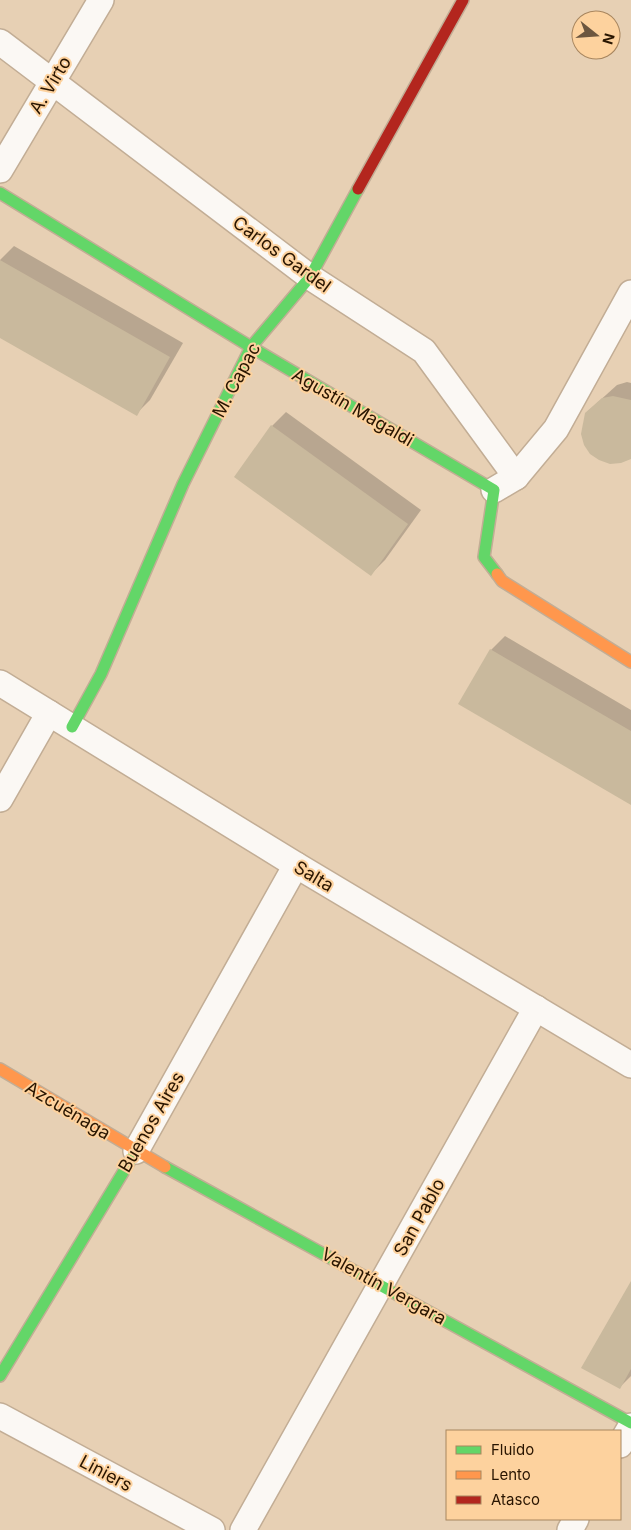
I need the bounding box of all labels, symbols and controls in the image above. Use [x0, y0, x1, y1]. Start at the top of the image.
north arrow [571, 10, 621, 60]
text: N [599, 31, 619, 47]
street label: A. Virto [25, 53, 75, 117]
street label: Carlos Gardel [229, 211, 335, 297]
street label: M. Capac [208, 339, 264, 421]
street label: Agustín Magaldi [289, 364, 417, 450]
street label: Salta [290, 856, 338, 896]
street label: Buenos Aires [114, 1068, 188, 1176]
street label: Azcuénaga [22, 1076, 114, 1144]
street label: San Pablo [389, 1175, 449, 1259]
street label: Valentín Vergara [318, 1243, 450, 1329]
legend [446, 1430, 621, 1520]
text: Fluido [491, 1440, 534, 1459]
street label: Liniers [76, 1451, 136, 1495]
text: Lento [491, 1465, 531, 1484]
text: Atasco [491, 1490, 540, 1509]

